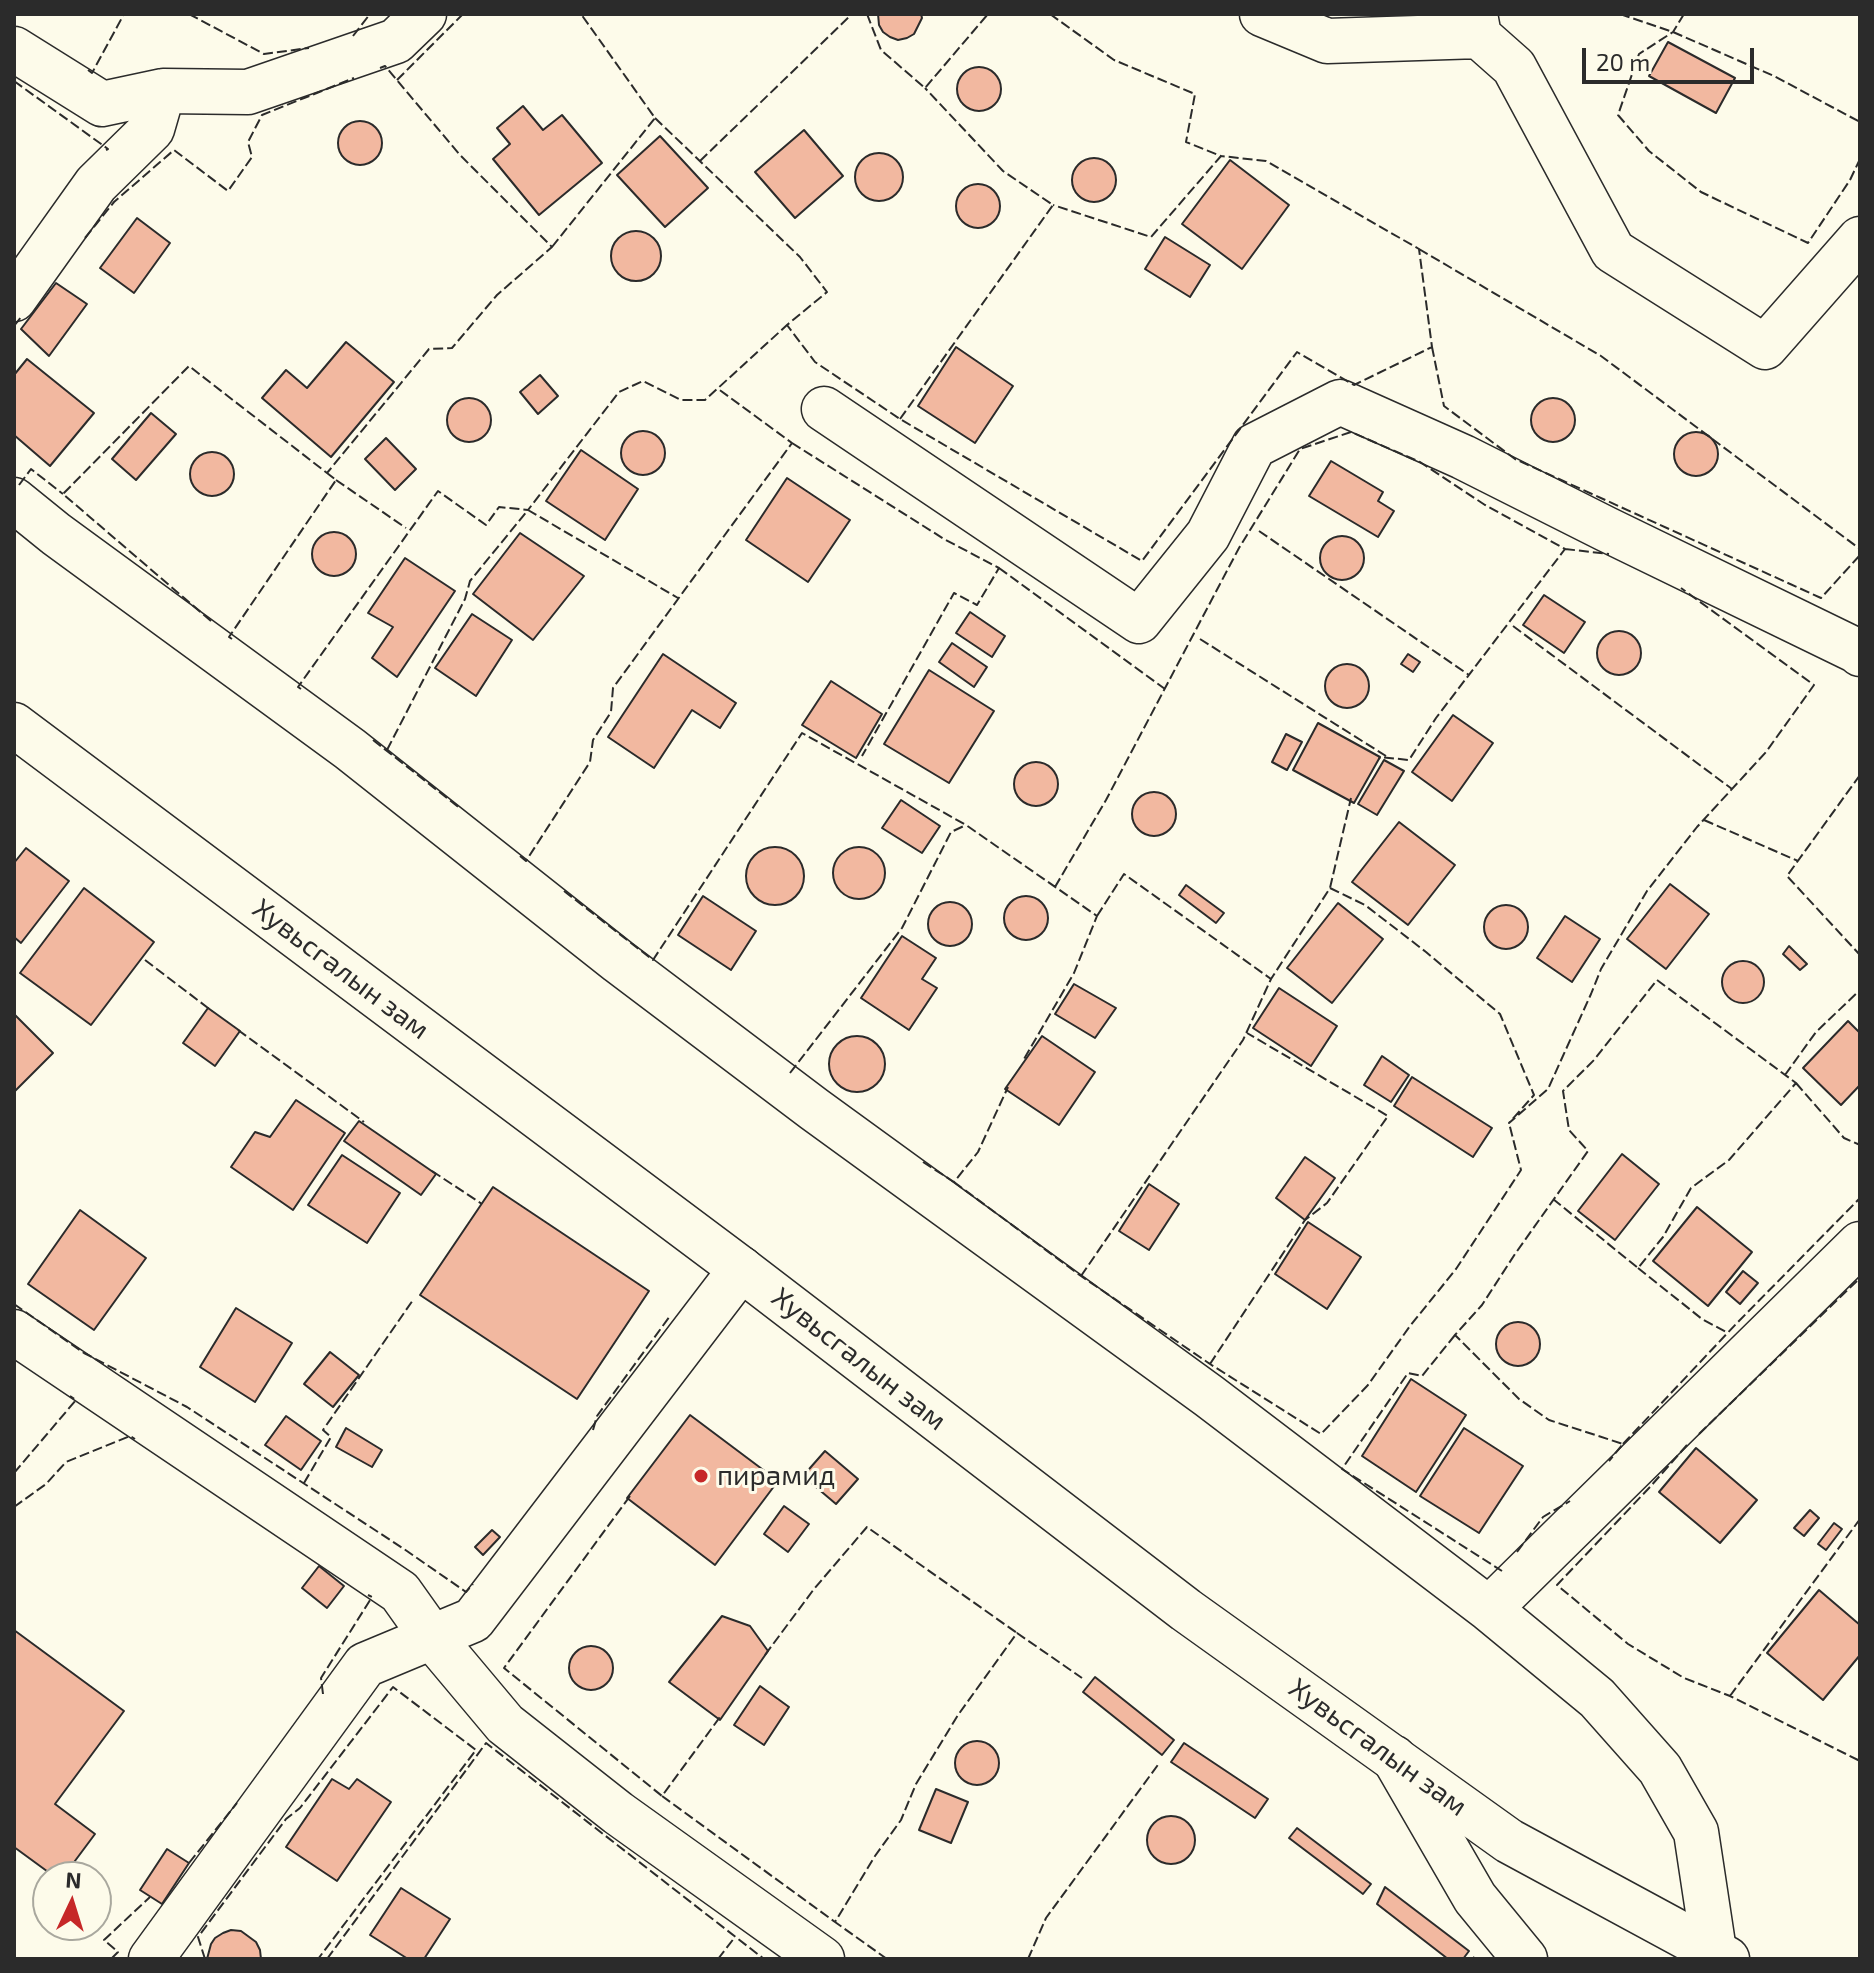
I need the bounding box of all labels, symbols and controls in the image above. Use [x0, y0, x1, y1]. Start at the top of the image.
scale bar [1586, 32, 1758, 82]
text: 20 m [1596, 47, 1650, 76]
street label: Хувьсгалын зам [246, 892, 436, 1046]
street label: Хувьсгалын зам [765, 1280, 953, 1438]
place label: пирамид [717, 1459, 835, 1493]
marker: пирамид [692, 1467, 710, 1485]
street label: Хувьсгалын зам [1282, 1671, 1474, 1823]
north arrow [32, 1861, 112, 1941]
text: N [65, 1866, 82, 1893]

